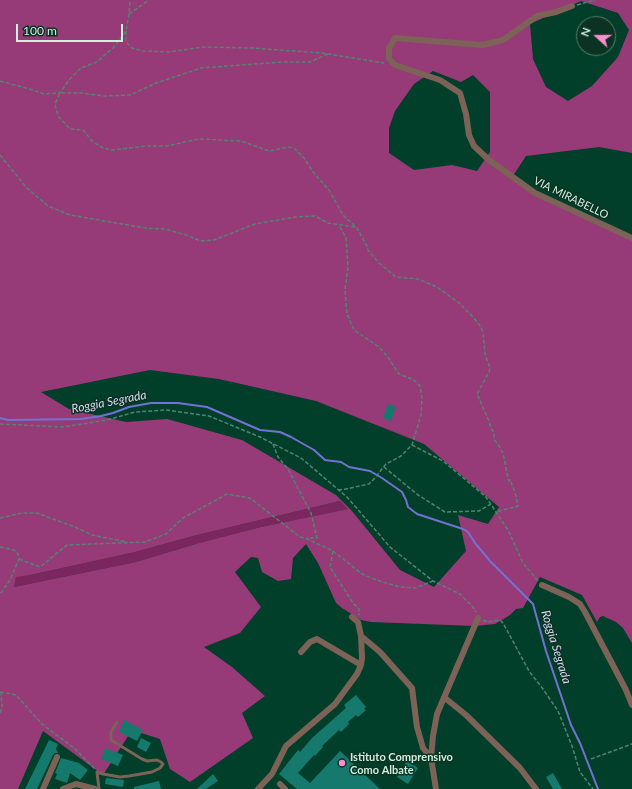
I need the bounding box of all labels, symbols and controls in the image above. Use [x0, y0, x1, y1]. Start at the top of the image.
scale bar [18, 16, 125, 42]
north arrow [576, 16, 616, 56]
text: 100 m [23, 23, 57, 38]
text: N [578, 26, 593, 38]
street label: VIA MIRABELLO [531, 174, 611, 222]
water label: Roggia Segrada [70, 388, 148, 416]
water label: Roggia Segrada [538, 608, 574, 686]
place label: Istituto Comprensivo Como Albate [350, 750, 453, 776]
marker: Istituto Comprensivo Como Albate [337, 758, 347, 768]

